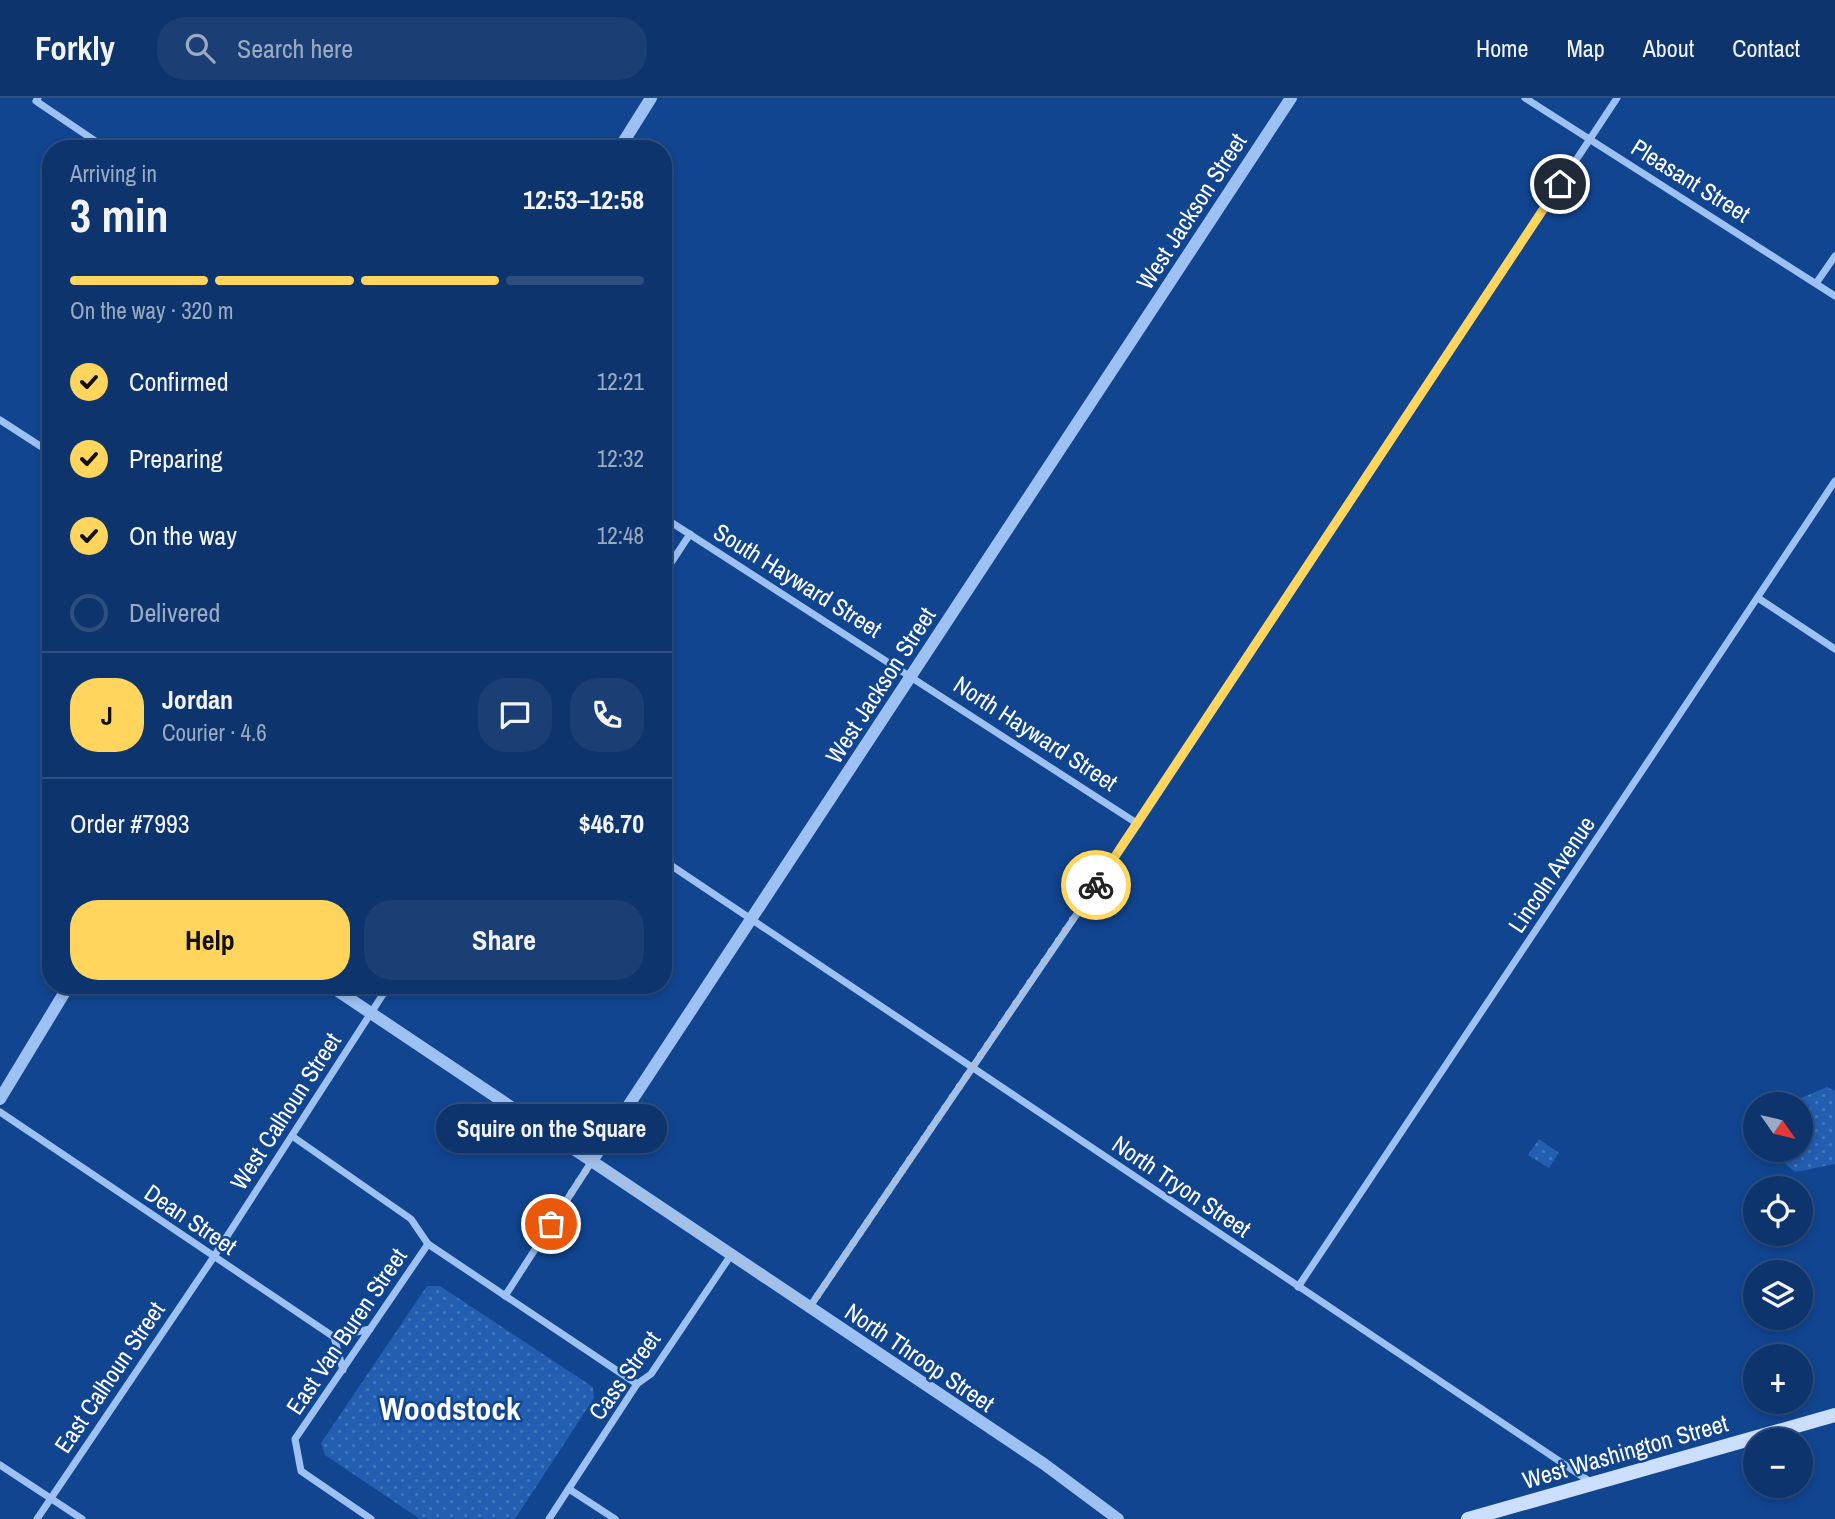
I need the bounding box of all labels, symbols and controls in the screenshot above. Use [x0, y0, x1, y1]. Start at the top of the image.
search box [157, 17, 647, 80]
text: Forkly [35, 26, 115, 70]
icon: search [181, 29, 219, 67]
text: Search here [237, 31, 353, 66]
text: Home [1476, 32, 1528, 64]
text: Map [1566, 32, 1605, 64]
text: About [1643, 32, 1694, 64]
text: Contact [1732, 32, 1800, 64]
street label: West Jackson Street [1129, 126, 1254, 295]
street label: Pleasant Street [1625, 131, 1757, 230]
pin [1530, 154, 1590, 214]
text: Arriving in [70, 158, 157, 189]
icon: home [1541, 165, 1579, 203]
text: 12:53–12:58 [523, 182, 644, 217]
text: 3 min [70, 184, 169, 246]
text: On the way · 320 m [70, 295, 234, 326]
icon: check [70, 363, 108, 401]
text: Confirmed [129, 364, 229, 399]
text: 12:21 [597, 366, 644, 397]
icon: check [70, 440, 108, 478]
text: Preparing [129, 441, 223, 476]
text: 12:32 [597, 443, 644, 474]
street label: South Hayward Street [708, 515, 889, 645]
icon: check [70, 517, 108, 555]
text: On the way [129, 518, 237, 553]
text: 12:48 [597, 520, 644, 551]
text: Delivered [129, 595, 220, 630]
street label: West Jackson Street [818, 600, 943, 769]
street label: North Hayward Street [948, 668, 1125, 798]
button: chat [478, 678, 552, 752]
button: phone [570, 678, 644, 752]
text: Jordan [162, 682, 233, 717]
text: J [101, 698, 113, 733]
text: Courier · 4.6 [162, 717, 267, 748]
text: Order #7993 [70, 806, 190, 841]
text: $46.70 [579, 806, 644, 841]
street label: Lincoln Avenue [1500, 809, 1602, 939]
courier [1061, 850, 1131, 920]
icon: bike [1077, 866, 1115, 904]
button: Help [70, 900, 350, 980]
button: Share [364, 900, 644, 980]
street label: West Calhoun Street [222, 1026, 348, 1196]
north arrow [1743, 1092, 1813, 1162]
map controls [1743, 1092, 1813, 1498]
callout: Squire on the Square [435, 1105, 666, 1154]
text: Squire on the Square [457, 1113, 646, 1144]
street label: North Tryon Street [1106, 1128, 1258, 1245]
street label: Dean Street [139, 1176, 244, 1262]
button: locate [1743, 1176, 1813, 1246]
pin [521, 1194, 581, 1254]
icon: bag [532, 1205, 570, 1243]
street label: East Van Buren Street [278, 1241, 414, 1421]
button: layers [1743, 1260, 1813, 1330]
street label: East Calhoun Street [46, 1295, 172, 1459]
street label: North Throop Street [839, 1295, 1001, 1419]
street label: Cass Street [581, 1324, 667, 1426]
button: + [1743, 1344, 1813, 1414]
district label: Woodstock [380, 1387, 521, 1430]
street label: West Washington Street [1519, 1406, 1732, 1496]
button: − [1743, 1428, 1813, 1498]

